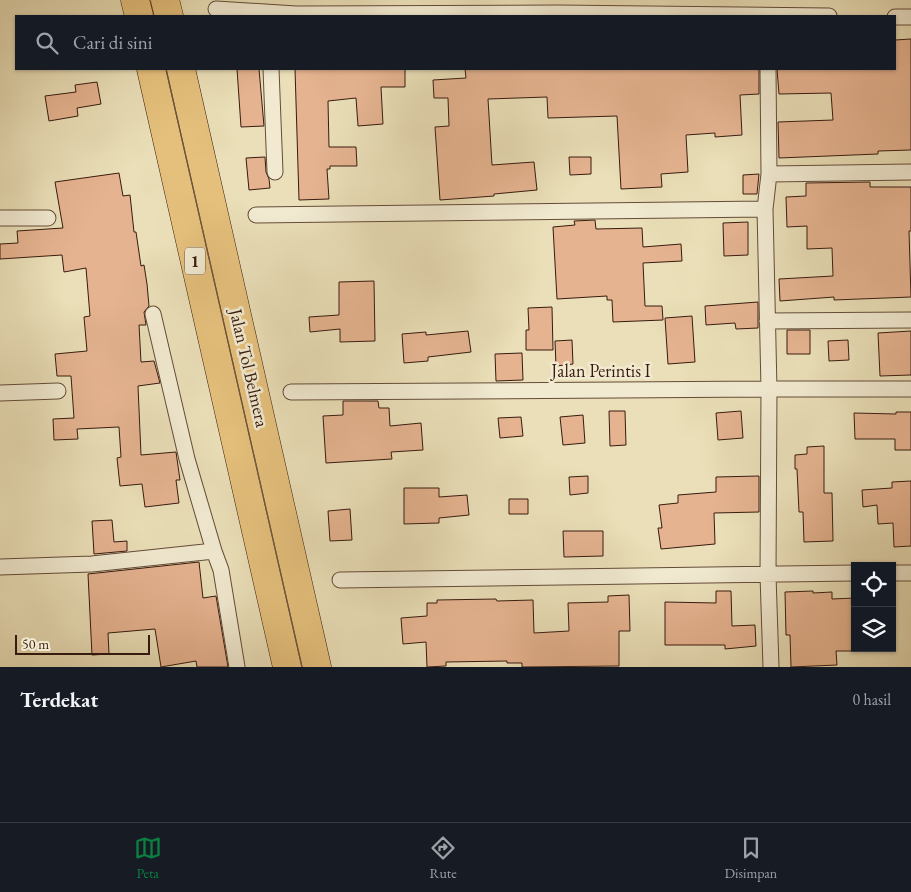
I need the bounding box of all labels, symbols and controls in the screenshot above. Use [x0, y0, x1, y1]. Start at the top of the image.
search box [15, 15, 896, 70]
icon: search [33, 29, 61, 57]
text: Cari di sini [73, 30, 152, 55]
road number: 1 [185, 248, 205, 274]
street label: Jalan Tol Belmera [224, 305, 274, 430]
street label: Jalan Perintis I [549, 359, 651, 382]
map controls [851, 562, 896, 652]
button: locate [851, 562, 896, 607]
button: layers [851, 607, 896, 652]
scale bar [15, 632, 150, 655]
text: 50 m [22, 635, 49, 653]
text: Terdekat [20, 686, 98, 713]
text: 0 hasil [853, 689, 891, 710]
tab: Peta [134, 834, 162, 882]
tab: Rute [429, 834, 457, 882]
tab: Disimpan [724, 834, 777, 882]

